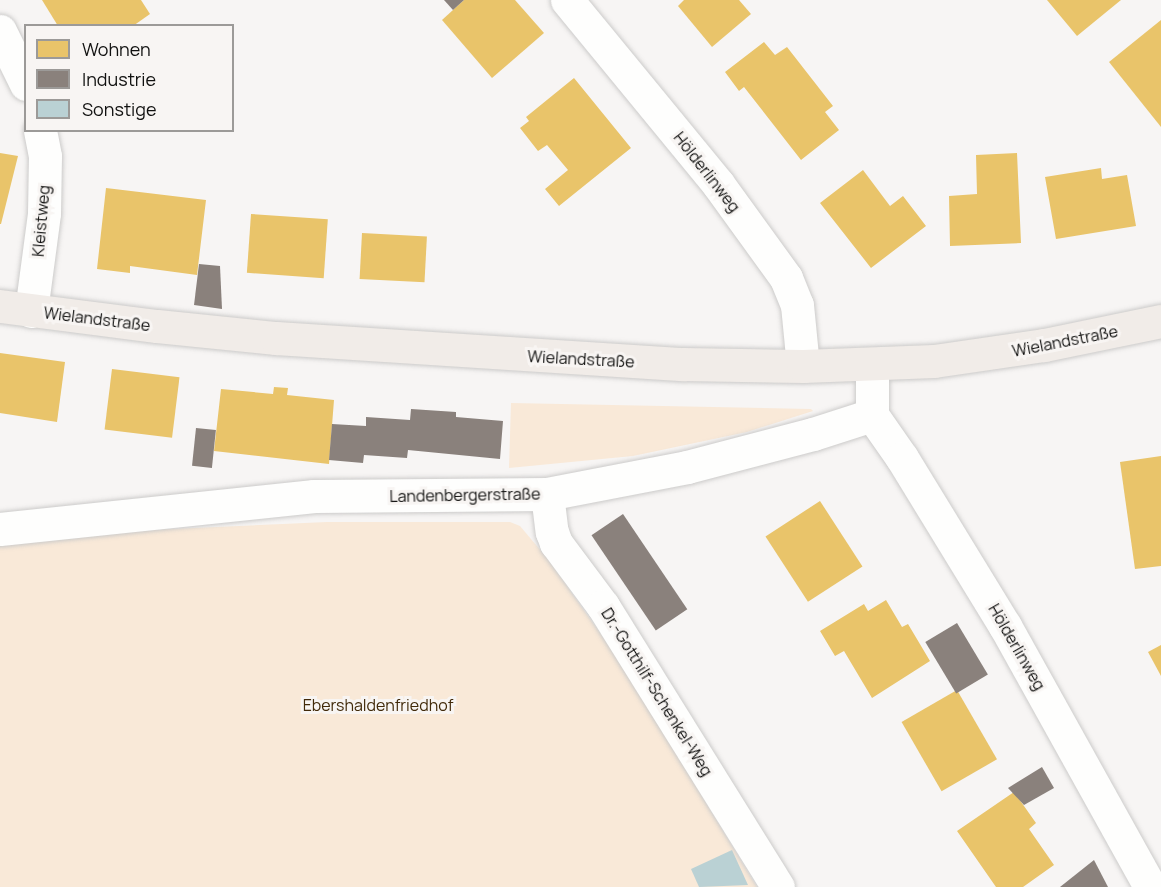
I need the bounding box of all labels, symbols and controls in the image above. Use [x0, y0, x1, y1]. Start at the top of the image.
legend [24, 24, 234, 132]
text: Wohnen [82, 37, 151, 61]
text: Industrie [82, 67, 156, 91]
text: Sonstige [82, 97, 156, 121]
street label: Hölderlinweg [670, 128, 744, 216]
street label: Kleistweg [28, 184, 54, 258]
street label: Wielandstraße [43, 303, 151, 335]
street label: Wielandstraße [1010, 321, 1120, 361]
street label: Wielandstraße [527, 347, 635, 371]
street label: Landenbergerstraße [389, 484, 541, 506]
street label: Hölderlinweg [985, 600, 1049, 694]
street label: Dr.-Gotthilf-Schenkel-Weg [597, 604, 717, 780]
park label: Ebershaldenfriedhof [303, 695, 453, 715]

